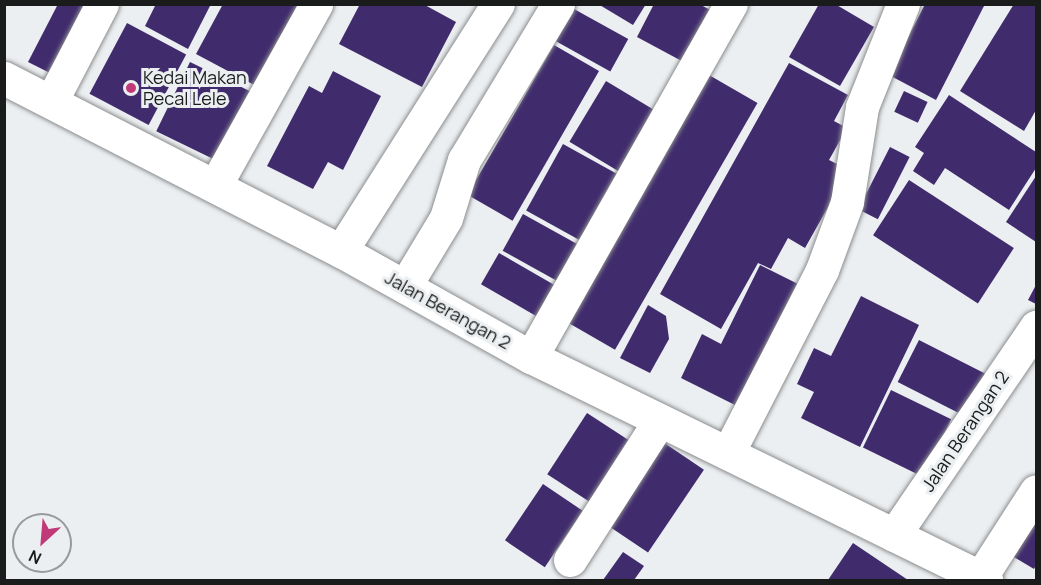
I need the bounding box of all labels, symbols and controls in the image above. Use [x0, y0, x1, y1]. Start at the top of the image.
place label: Kedai Makan Pecal Lele [143, 67, 247, 110]
marker: Kedai Makan Pecal Lele [124, 81, 138, 95]
street label: Jalan Berangan 2 [381, 267, 515, 353]
street label: Jalan Berangan 2 [917, 367, 1013, 495]
north arrow [12, 513, 72, 573]
text: N [25, 545, 45, 570]

